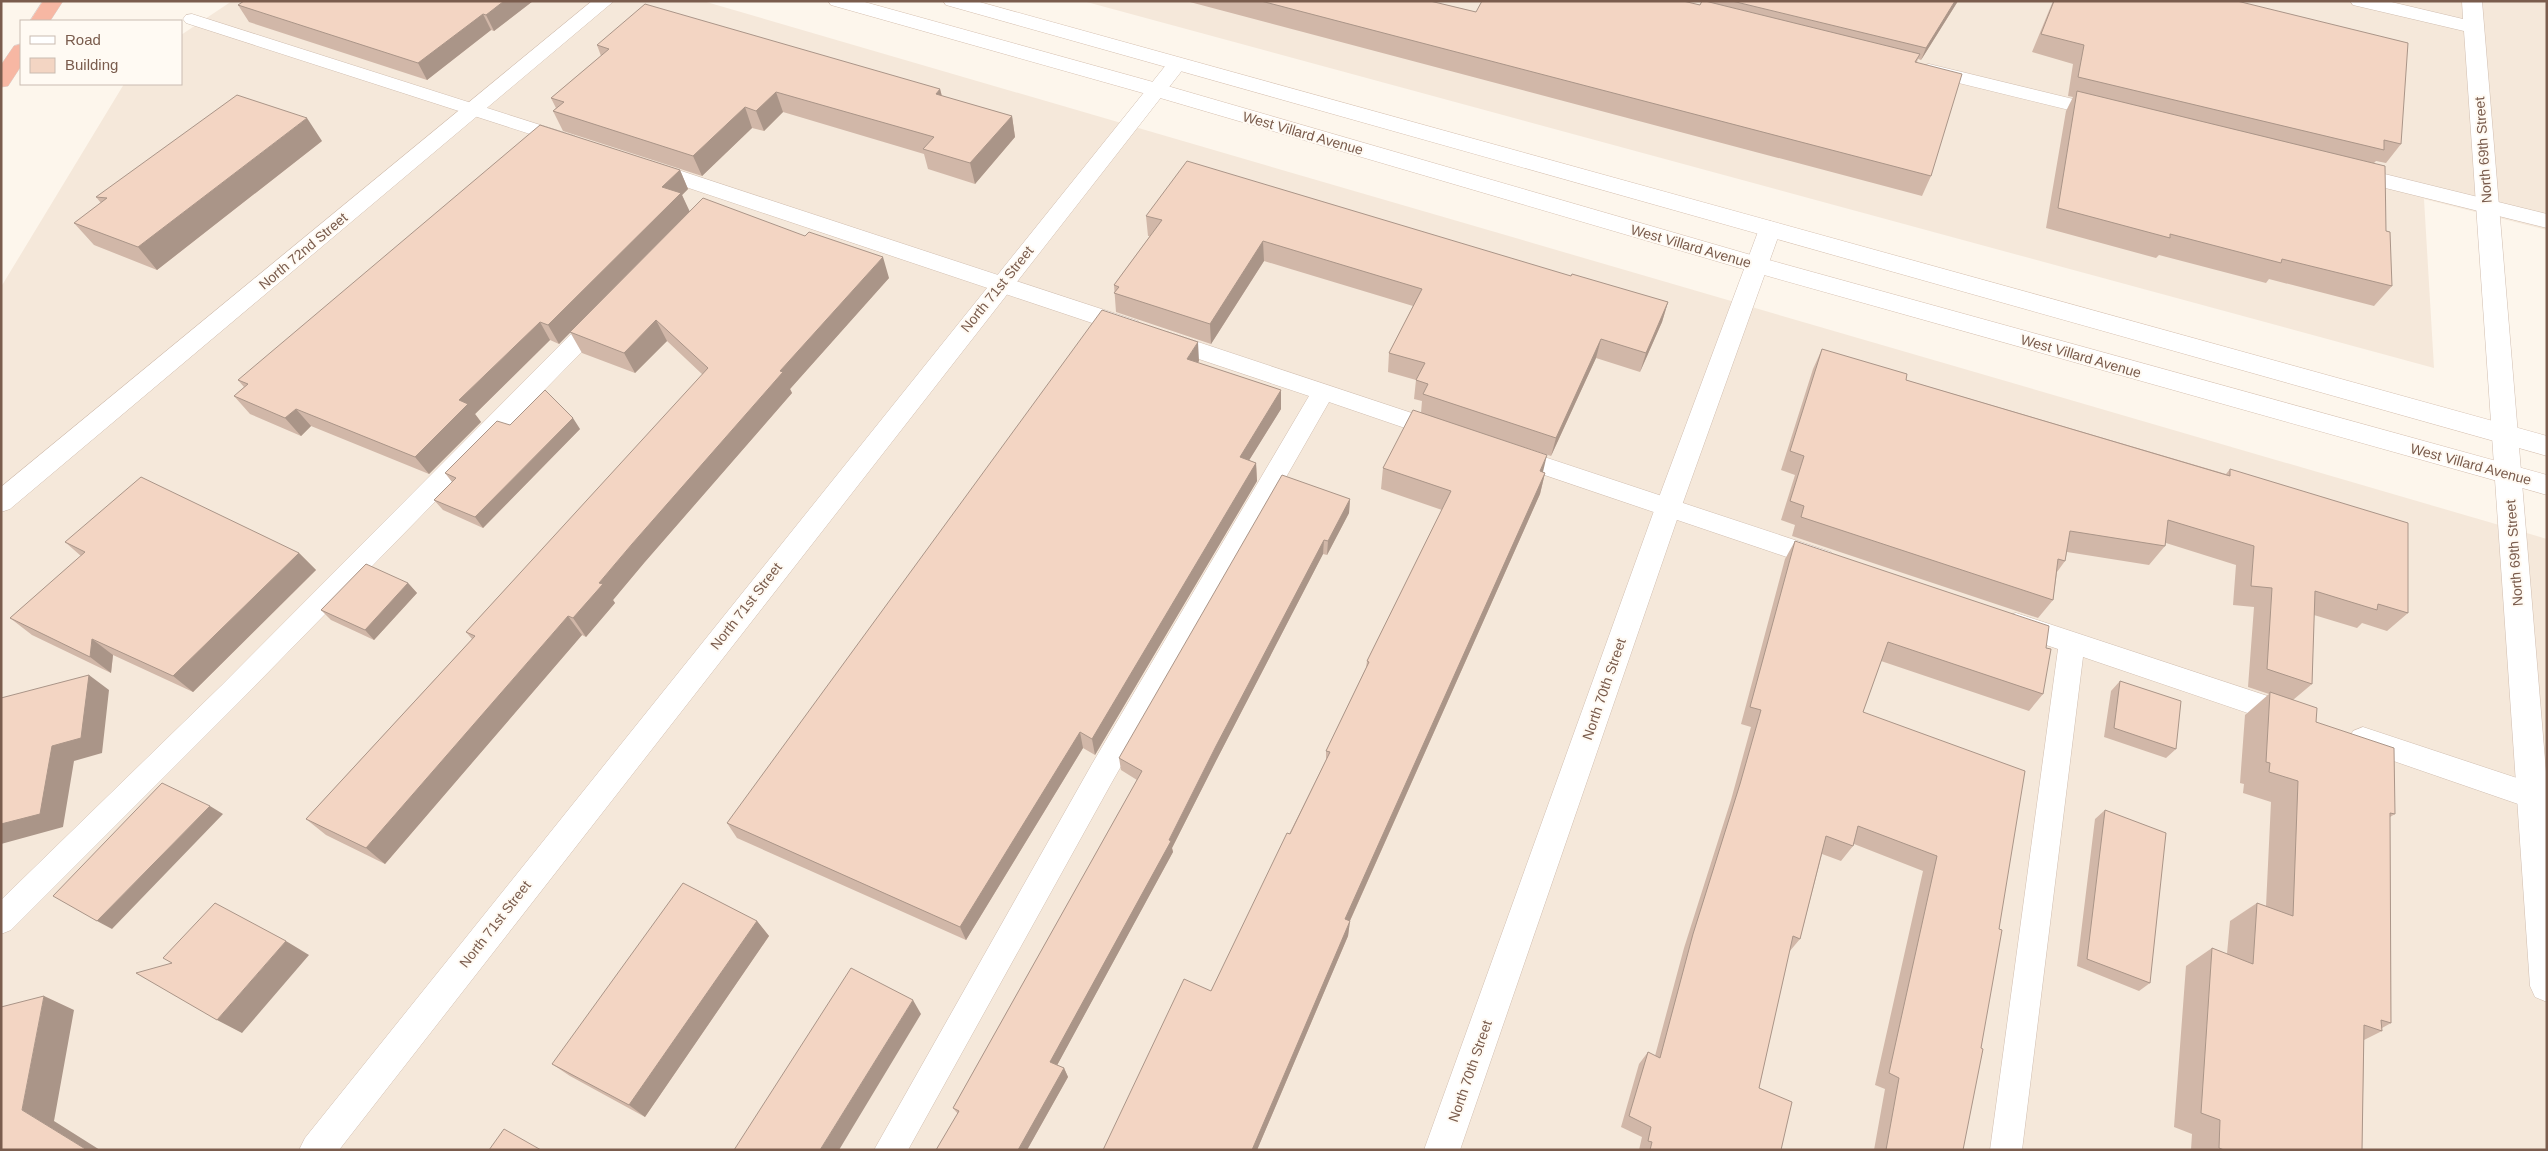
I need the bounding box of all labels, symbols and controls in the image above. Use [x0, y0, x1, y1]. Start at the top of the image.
legend [20, 20, 182, 85]
text: Road [65, 31, 101, 48]
text: Building [65, 56, 118, 73]
street label: North 69th Street [2471, 96, 2495, 204]
street label: West Villard Avenue [1241, 108, 1365, 158]
street label: North 72nd Street [256, 209, 351, 293]
street label: West Villard Avenue [1629, 221, 1753, 271]
street label: North 71st Street [957, 243, 1037, 335]
street label: West Villard Avenue [2019, 331, 2143, 381]
street label: West Villard Avenue [2409, 440, 2533, 488]
street label: North 69th Street [2502, 499, 2526, 607]
street label: North 71st Street [707, 559, 785, 653]
street label: North 70th Street [1579, 636, 1629, 742]
street label: North 71st Street [456, 877, 534, 971]
street label: North 70th Street [1445, 1018, 1495, 1124]

